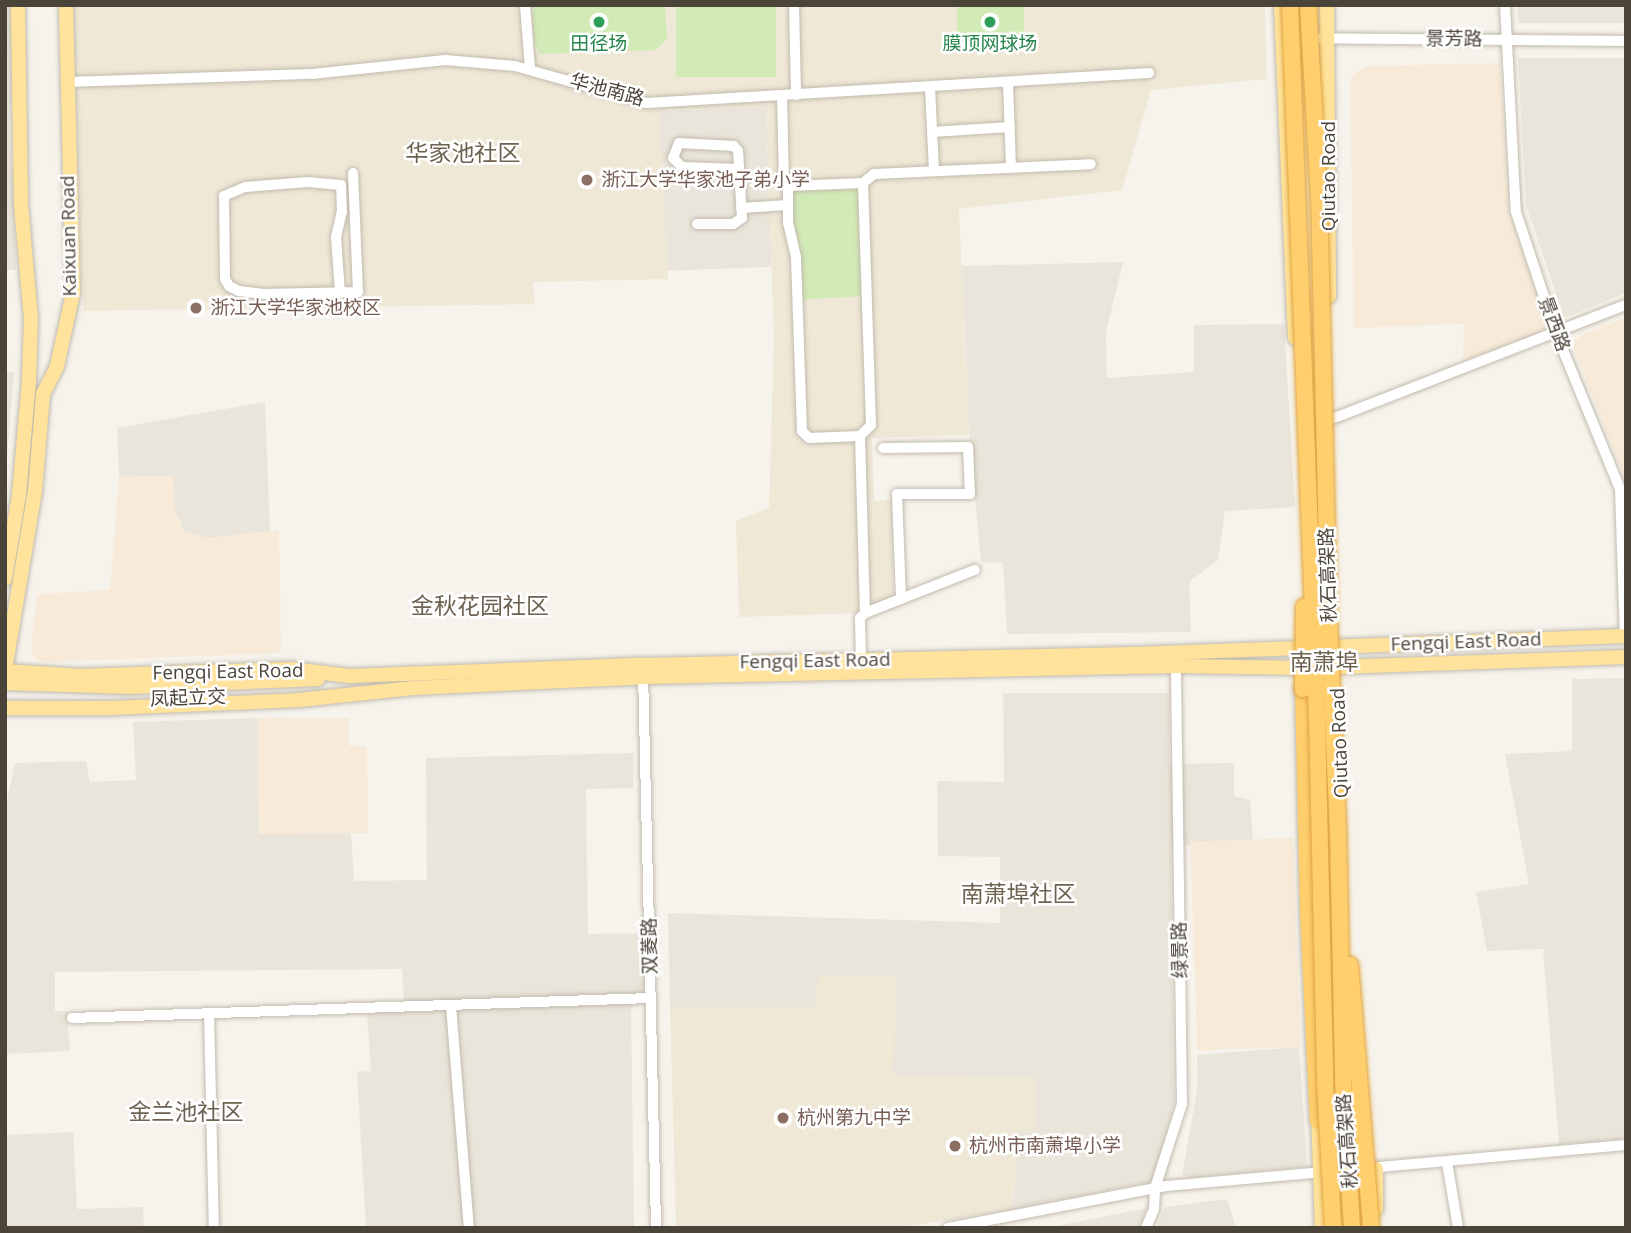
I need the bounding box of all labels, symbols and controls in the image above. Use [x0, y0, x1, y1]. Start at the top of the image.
marker: 田径场 [591, 14, 607, 30]
marker: 膜顶网球场 [982, 14, 998, 30]
street label: 景芳路 [1425, 27, 1483, 51]
place label: 田径场 [571, 33, 627, 55]
place label: 膜顶网球场 [943, 33, 1037, 55]
street label: 华池南路 [567, 69, 647, 111]
street label: Qiutao Road [1318, 121, 1340, 231]
district label: 华家池社区 [406, 138, 520, 166]
place label: 浙江大学华家池子弟小学 [601, 169, 810, 191]
marker: 浙江大学华家池子弟小学 [579, 172, 595, 188]
street label: Kaixuan Road [57, 175, 81, 297]
street label: 景西路 [1534, 293, 1574, 355]
place label: 浙江大学华家池校区 [210, 297, 381, 319]
marker: 浙江大学华家池校区 [188, 300, 204, 316]
street label: 秋石高架路 [1315, 527, 1341, 623]
district label: 金秋花园社区 [411, 591, 549, 619]
street label: Fengqi East Road [1390, 628, 1542, 656]
district label: 南萧埠 [1290, 647, 1358, 675]
street label: Fengqi East Road [739, 648, 891, 674]
street label: Fengqi East Road [152, 659, 304, 685]
street label: 凤起立交 [150, 685, 226, 711]
street label: Qiutao Road [1327, 688, 1353, 798]
district label: 南萧埠社区 [961, 879, 1075, 907]
street label: 双菱路 [638, 917, 662, 975]
street label: 绿景路 [1168, 921, 1192, 979]
street label: 秋石高架路 [1332, 1093, 1362, 1189]
district label: 金兰池社区 [129, 1097, 243, 1125]
place label: 杭州第九中学 [797, 1107, 911, 1129]
marker: 杭州第九中学 [775, 1110, 791, 1126]
place label: 杭州市南萧埠小学 [969, 1135, 1121, 1157]
marker: 杭州市南萧埠小学 [947, 1138, 963, 1154]

